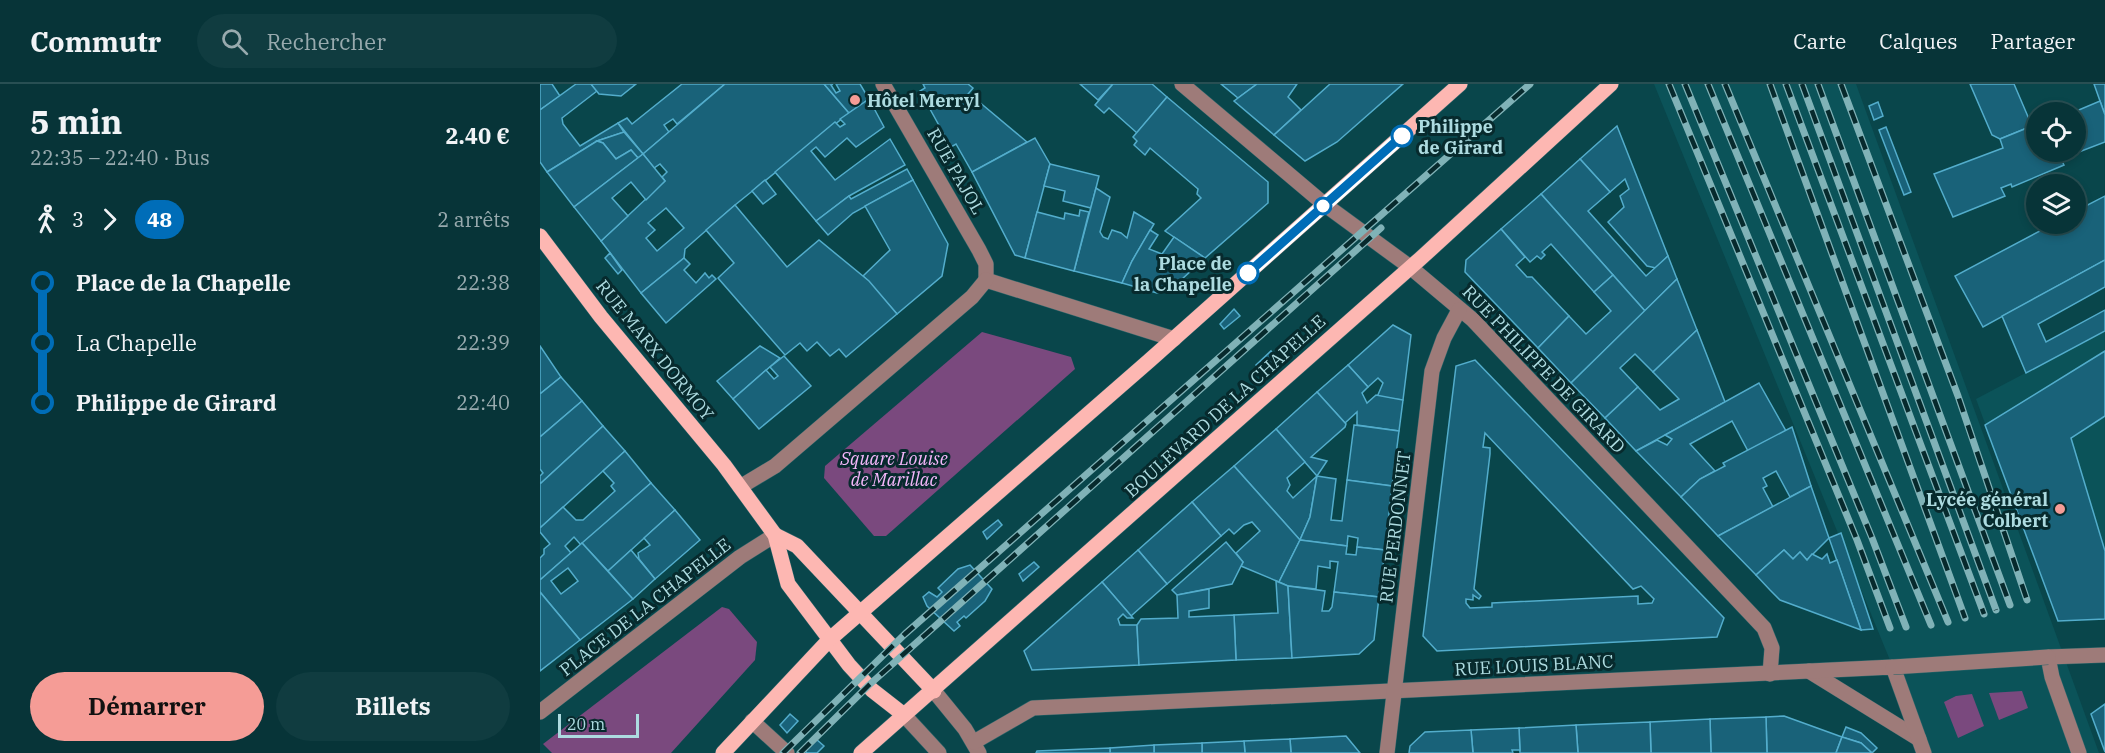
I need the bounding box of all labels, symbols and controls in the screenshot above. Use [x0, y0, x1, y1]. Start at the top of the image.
search box [197, 14, 617, 68]
text: Commutr [30, 23, 161, 60]
icon: search [218, 25, 251, 58]
text: Rechercher [266, 27, 386, 56]
text: Carte [1793, 27, 1846, 55]
text: Calques [1879, 27, 1958, 55]
text: Partager [1991, 27, 2075, 55]
place label: Hôtel Merryl [867, 89, 980, 112]
marker: Hôtel Merryl [848, 93, 862, 107]
text: 5 min [30, 100, 122, 143]
map controls [2026, 102, 2086, 234]
button: locate [2026, 102, 2086, 162]
place label: Philippe de Girard [1418, 115, 1503, 159]
text: 2.40 € [445, 121, 510, 150]
street label: RUE PAJOL [922, 124, 990, 218]
marker: Philippe de Girard [1391, 125, 1413, 147]
text: 22:35 – 22:40 · Bus [30, 144, 210, 171]
button: layers [2026, 174, 2086, 234]
unlabelled marker [1314, 197, 1332, 215]
icon: walk [30, 203, 63, 236]
icon: forward [93, 203, 126, 236]
text: 48 [147, 205, 172, 233]
text: 3 [72, 206, 84, 233]
text: 2 arrêts [437, 206, 510, 233]
place label: Place de la Chapelle [1134, 252, 1232, 296]
marker: Place de la Chapelle [1237, 262, 1259, 284]
text: Place de la Chapelle [76, 268, 291, 297]
text: 22:38 [456, 269, 510, 296]
street label: RUE MARX DORMOY [591, 275, 719, 426]
street label: RUE PHILIPPE DE GIRARD [1458, 280, 1630, 458]
street label: BOULEVARD DE LA CHAPELLE [1120, 310, 1330, 502]
text: La Chapelle [76, 328, 197, 357]
text: 22:39 [456, 329, 510, 356]
text: Philippe de Girard [76, 388, 277, 417]
text: 22:40 [456, 389, 510, 416]
park label: Square Louise de Marillac [839, 447, 948, 491]
street label: RUE PERDONNET [1374, 450, 1416, 604]
place label: Lycée général Colbert [1926, 488, 2048, 532]
marker: Lycée général Colbert [2053, 502, 2067, 516]
street label: PLACE DE LA CHAPELLE [555, 533, 735, 681]
street label: RUE LOUIS BLANC [1454, 649, 1614, 681]
button: Démarrer [30, 672, 264, 741]
button: Billets [276, 672, 510, 741]
scale bar [558, 711, 639, 738]
text: 20 m [567, 714, 605, 734]

